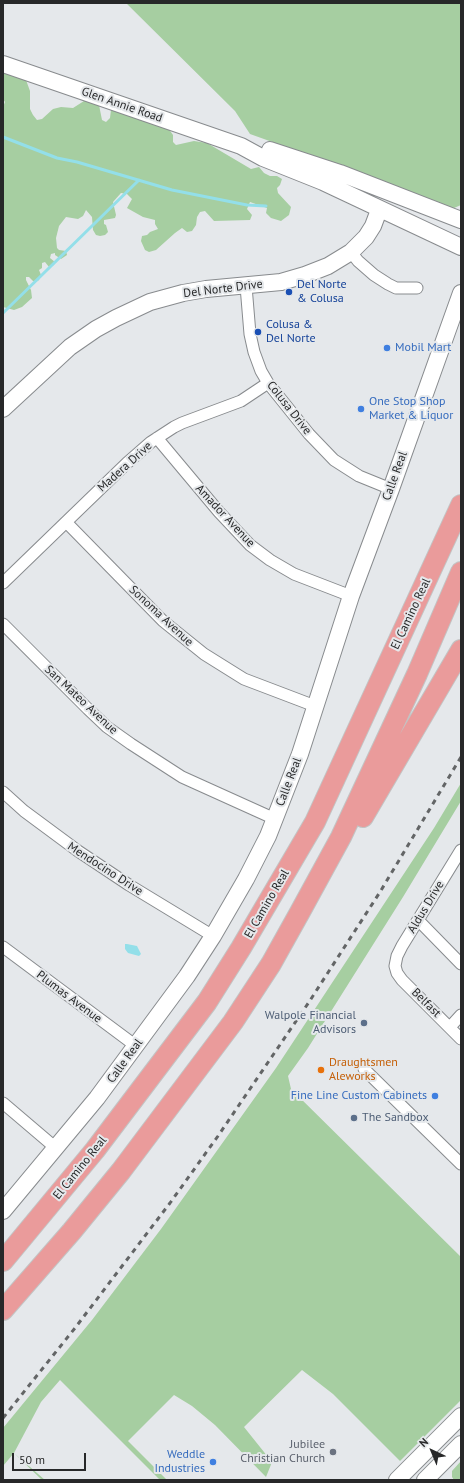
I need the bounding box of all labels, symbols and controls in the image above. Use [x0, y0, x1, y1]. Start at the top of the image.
street label: Glen Annie Road [80, 84, 164, 126]
street label: Del Norte Drive [183, 277, 263, 301]
place label: Del Norte & Colusa [297, 278, 347, 306]
marker: Del Norte & Colusa [284, 287, 294, 297]
place label: Colusa & Del Norte [266, 318, 316, 346]
marker: Colusa & Del Norte [253, 327, 263, 337]
place label: Mobil Mart [395, 341, 451, 355]
marker: Mobil Mart [382, 343, 392, 353]
street label: Colusa Drive [264, 378, 314, 438]
place label: One Stop Shop Market & Liquor [369, 395, 453, 423]
marker: One Stop Shop Market & Liquor [356, 404, 366, 414]
street label: Madera Drive [95, 439, 155, 495]
street label: Calle Real [380, 450, 410, 502]
street label: Amador Avenue [192, 482, 258, 550]
street label: El Camino Real [388, 576, 434, 652]
street label: Sonoma Avenue [126, 583, 196, 649]
street label: San Mateo Avenue [42, 662, 120, 738]
street label: Calle Real [273, 756, 305, 808]
street label: Mendocino Drive [65, 839, 145, 899]
street label: El Camino Real [242, 867, 292, 941]
street label: Aldus Drive [405, 878, 447, 936]
street label: Plumas Avenue [33, 968, 105, 1026]
street label: Belfast [408, 985, 444, 1021]
place label: Walpole Financial Advisors [265, 1009, 356, 1037]
marker: Walpole Financial Advisors [359, 1018, 369, 1028]
street label: Calle Real [104, 1036, 146, 1086]
place label: Draughtsmen Aleworks [329, 1056, 398, 1084]
marker: Draughtsmen Aleworks [316, 1065, 326, 1075]
place label: Fine Line Custom Cabinets [291, 1089, 427, 1103]
marker: Fine Line Custom Cabinets [430, 1091, 440, 1101]
place label: The Sandbox [362, 1111, 429, 1125]
marker: The Sandbox [349, 1113, 359, 1123]
street label: El Camino Real [50, 1134, 110, 1202]
north arrow [412, 1431, 452, 1471]
text: N [416, 1435, 431, 1450]
place label: Jubilee Christian Church [240, 1438, 325, 1466]
scale bar [14, 1445, 88, 1471]
marker: Jubilee Christian Church [328, 1447, 338, 1457]
place label: Weddle Industries [154, 1448, 205, 1476]
text: 50 m [19, 1452, 45, 1467]
marker: Weddle Industries [208, 1457, 218, 1467]

